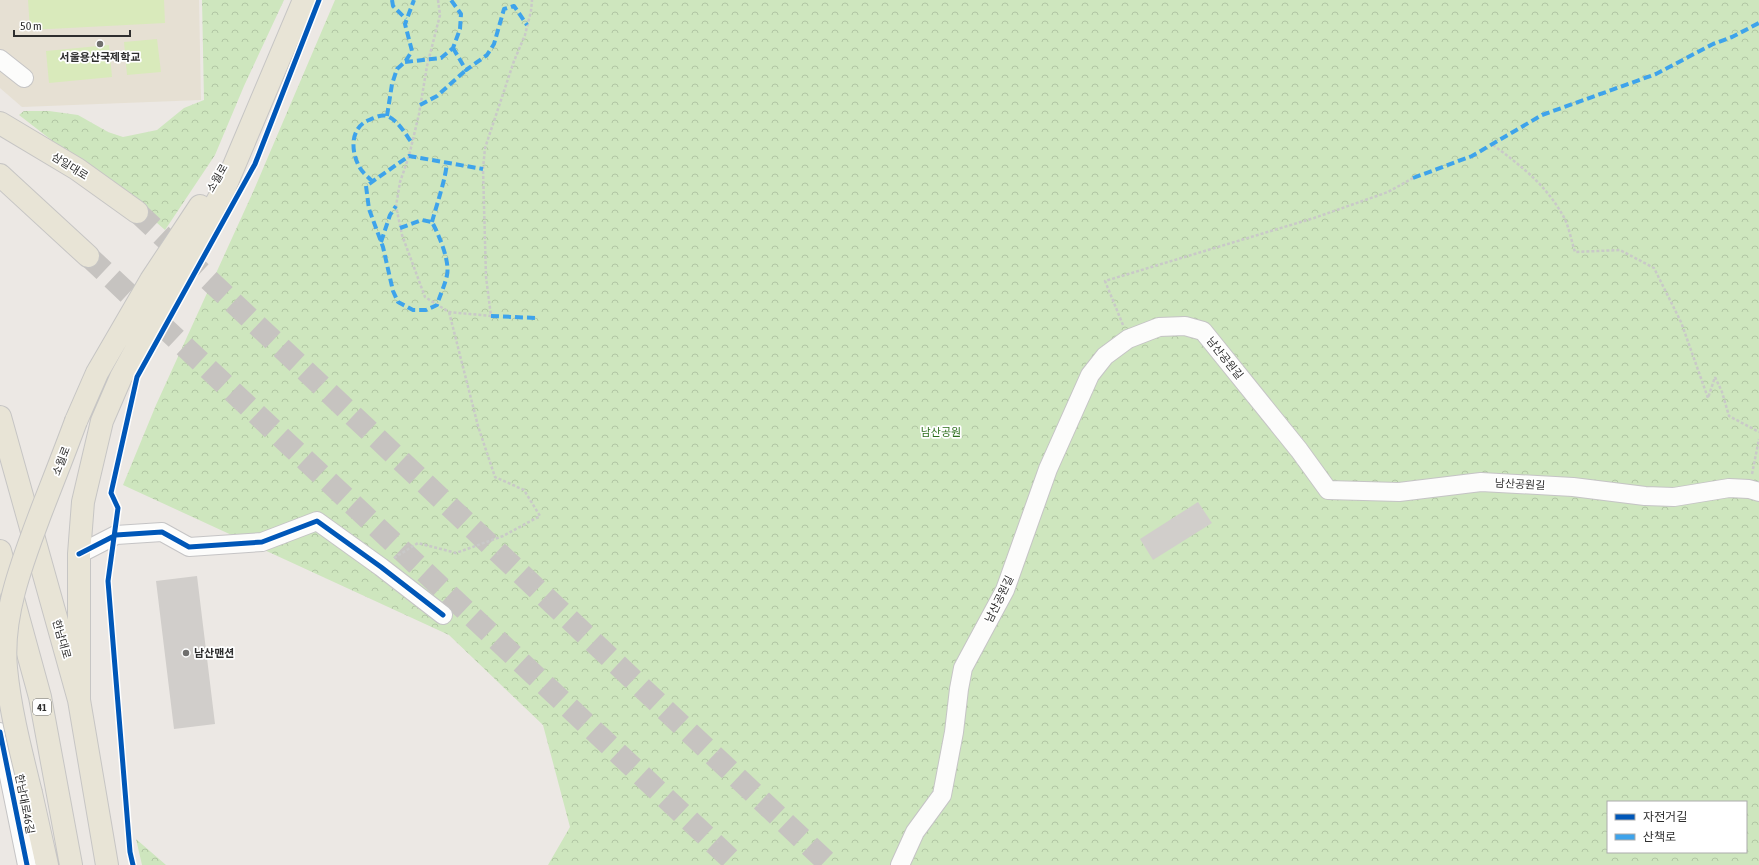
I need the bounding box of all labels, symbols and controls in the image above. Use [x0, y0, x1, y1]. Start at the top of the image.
scale bar [14, 12, 130, 38]
text: 50 m [20, 19, 42, 33]
marker: 서울용산국제학교 [95, 39, 105, 49]
place label: 서울용산국제학교 [60, 51, 140, 63]
street label: 삼일대로 [50, 150, 90, 182]
street label: 소월로 [204, 162, 230, 194]
street label: 남산공원길 [1204, 335, 1246, 381]
park label: 남산공원 [921, 426, 961, 438]
street label: 소월로 [50, 445, 72, 477]
street label: 남산공원길 [1494, 477, 1546, 491]
street label: 남산공원길 [983, 574, 1015, 624]
street label: 한남대로 [51, 618, 73, 660]
place label: 남산맨션 [194, 647, 234, 659]
marker: 남산맨션 [181, 648, 191, 658]
road number: 41 [33, 699, 51, 715]
street label: 한남대로46길 [13, 773, 37, 835]
legend [1607, 801, 1747, 853]
text: 자전거길 [1643, 810, 1687, 824]
text: 산책로 [1643, 830, 1676, 844]

